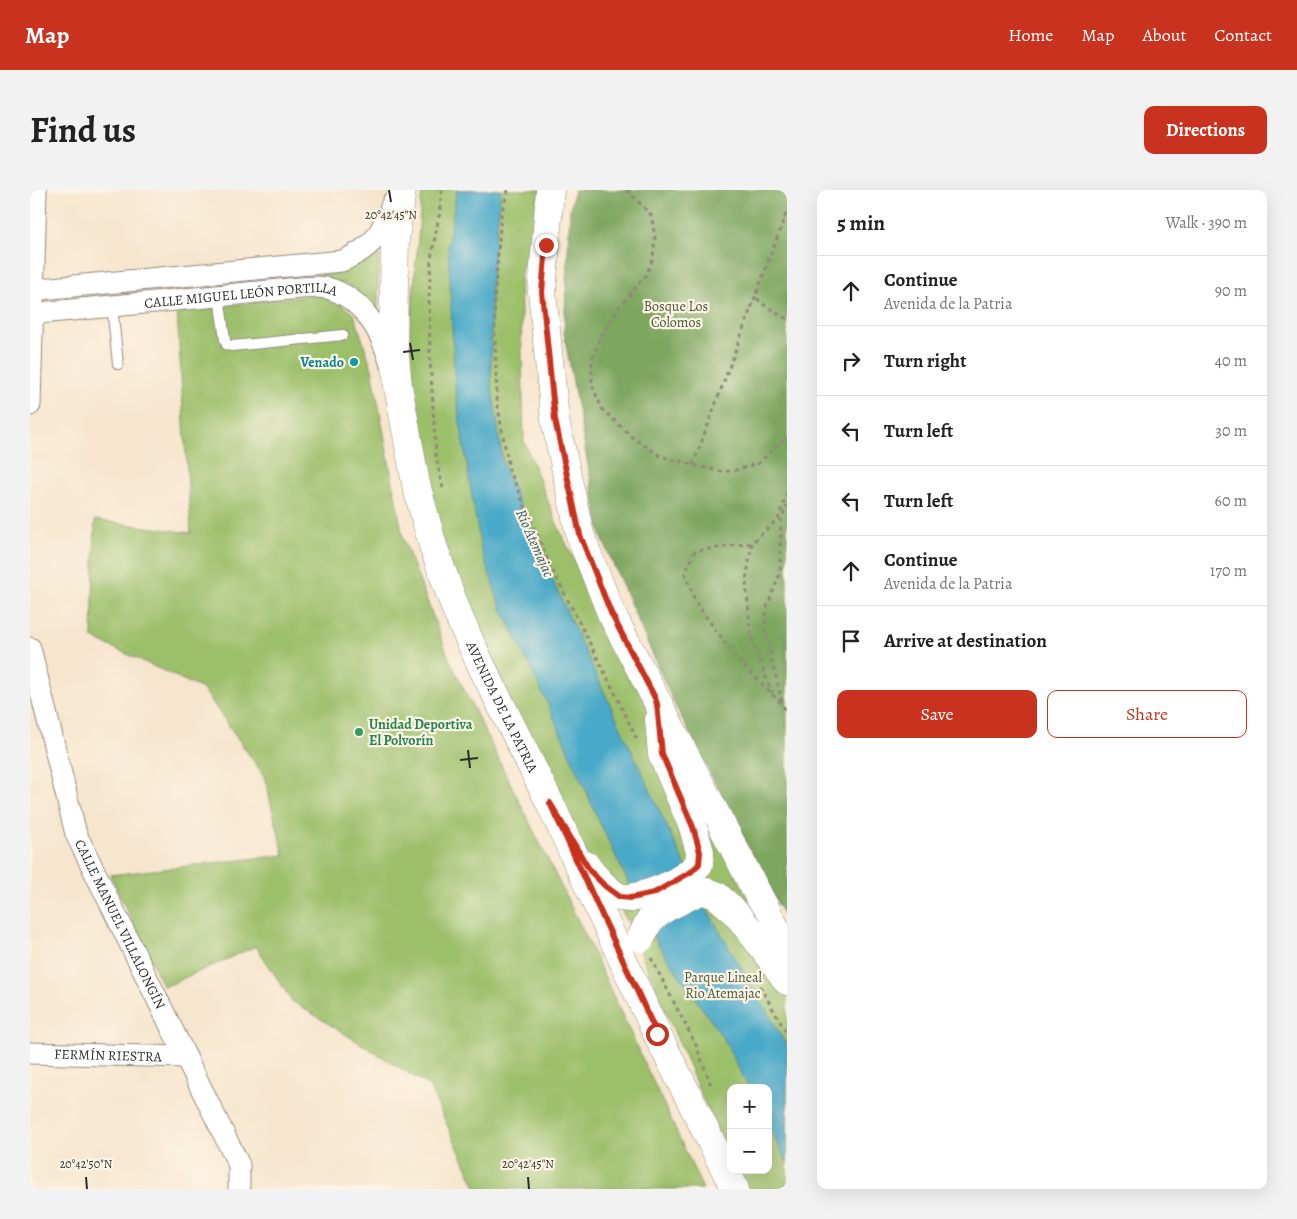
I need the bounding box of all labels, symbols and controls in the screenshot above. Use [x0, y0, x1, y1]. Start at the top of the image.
text: Map [25, 19, 69, 51]
text: Home [1008, 23, 1053, 47]
text: Map [1081, 23, 1114, 47]
text: About [1142, 23, 1186, 47]
text: Contact [1214, 23, 1272, 47]
text: Find us [30, 106, 136, 154]
button: Directions [1144, 106, 1267, 154]
text: 20°42'45"N [365, 207, 417, 223]
text: 5 min [837, 209, 885, 237]
text: Walk · 390 m [1166, 212, 1247, 234]
route end [535, 234, 558, 257]
text: Continue [884, 267, 958, 293]
icon: ahead [837, 277, 865, 305]
street label: CALLE MIGUEL LEÓN PORTILLA [143, 278, 341, 313]
text: 90 m [1215, 280, 1247, 302]
text: Avenida de la Patria [884, 293, 1012, 315]
park label: Bosque Los Colomos [644, 297, 708, 332]
icon: right [837, 347, 865, 375]
text: Turn right [884, 348, 966, 374]
text: 40 m [1215, 350, 1247, 372]
place label: Venado [299, 353, 344, 372]
marker: Venado [348, 356, 360, 368]
icon: left [837, 417, 865, 445]
text: Turn left [884, 418, 953, 444]
text: 30 m [1215, 420, 1247, 442]
icon: left [837, 487, 865, 515]
text: Turn left [884, 488, 953, 514]
text: 60 m [1215, 490, 1247, 512]
water label: Río Atemajac [511, 506, 559, 581]
text: Continue [884, 547, 958, 573]
icon: ahead [837, 557, 865, 585]
text: 170 m [1210, 560, 1247, 582]
text: Avenida de la Patria [884, 573, 1012, 595]
icon: arrive [837, 627, 865, 655]
text: Arrive at destination [884, 628, 1047, 654]
street label: AVENIDA DE LA PATRIA [461, 637, 543, 777]
button: Save [837, 690, 1037, 738]
button: Share [1047, 690, 1247, 738]
place label: Unidad Deportiva El Polvorín [369, 715, 473, 750]
marker: Unidad Deportiva El Polvorín [353, 726, 365, 738]
street label: CALLE MANUEL VILLALONGÍN [70, 836, 170, 1012]
park label: Parque Lineal Rio Atemajac [684, 968, 763, 1003]
route start [646, 1023, 669, 1046]
street label: FERMÍN RIESTRA [54, 1045, 163, 1066]
map controls [727, 1084, 772, 1174]
button: + [727, 1084, 772, 1129]
button: − [727, 1129, 772, 1174]
text: 20°42'50"N [60, 1156, 113, 1172]
text: 20°42'45"N [502, 1156, 554, 1172]

